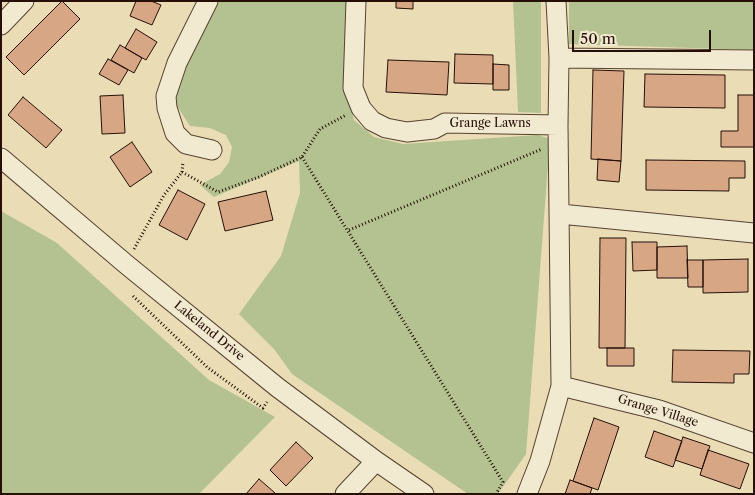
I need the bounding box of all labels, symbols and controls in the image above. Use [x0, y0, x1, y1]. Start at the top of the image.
scale bar [575, 20, 714, 52]
text: 50 m [580, 29, 616, 48]
street label: Grange Lawns [449, 117, 531, 131]
street label: Lakeland Drive [171, 298, 247, 364]
street label: Grange Village [616, 392, 700, 430]

